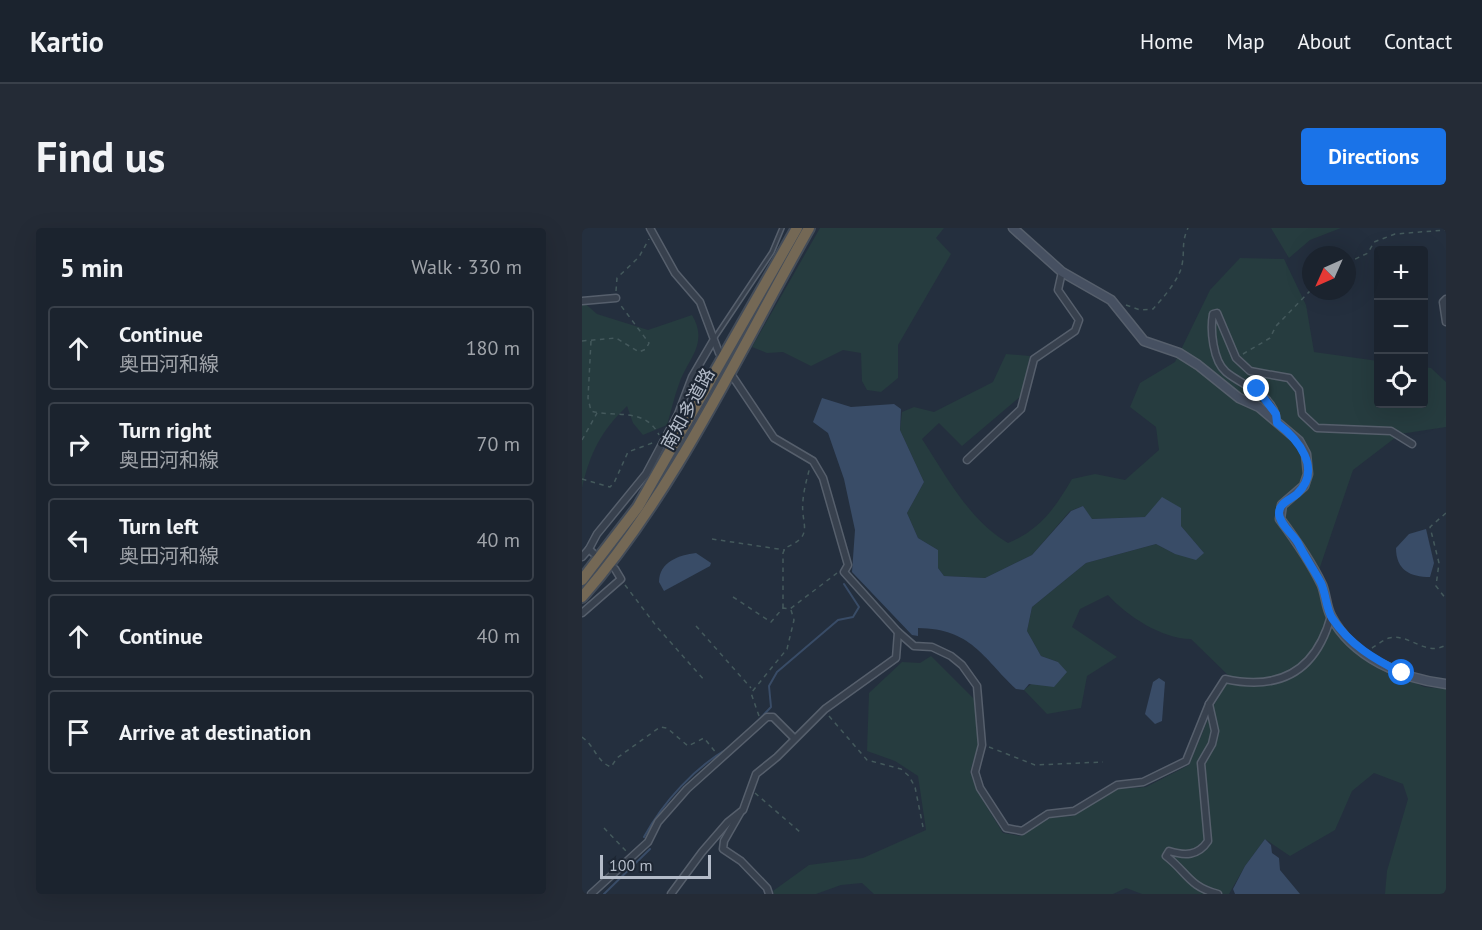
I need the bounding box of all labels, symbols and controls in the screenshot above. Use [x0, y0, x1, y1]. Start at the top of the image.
text: Kartio [30, 23, 104, 60]
text: Home [1140, 28, 1193, 55]
text: Map [1226, 28, 1265, 55]
text: About [1298, 28, 1351, 55]
text: Contact [1384, 28, 1452, 55]
button: Directions [1301, 128, 1446, 185]
text: Find us [36, 129, 165, 184]
north arrow [1302, 246, 1356, 300]
map controls [1374, 246, 1428, 408]
button: + [1374, 246, 1428, 300]
text: 5 min [60, 251, 123, 284]
text: Walk · 330 m [411, 254, 522, 280]
button: − [1374, 300, 1428, 354]
text: Continue [119, 320, 203, 348]
icon: ahead [62, 332, 95, 365]
text: 180 m [466, 335, 520, 361]
text: 奥田河和線 [119, 351, 219, 377]
button: locate [1374, 354, 1428, 408]
street label: 南知多道路 [656, 364, 719, 454]
route end [1243, 375, 1269, 401]
text: Turn right [119, 416, 211, 444]
icon: right [62, 428, 95, 461]
text: 70 m [477, 431, 520, 457]
text: 奥田河和線 [119, 447, 219, 473]
text: Turn left [119, 512, 199, 540]
icon: left [62, 524, 95, 557]
text: 40 m [477, 527, 520, 553]
text: 奥田河和線 [119, 543, 219, 569]
icon: ahead [62, 620, 95, 653]
text: Continue [119, 622, 203, 650]
text: 40 m [477, 623, 520, 649]
route start [1388, 659, 1414, 685]
icon: arrive [62, 716, 95, 749]
text: Arrive at destination [119, 718, 311, 746]
scale bar [600, 852, 711, 880]
text: 100 m [609, 855, 652, 875]

